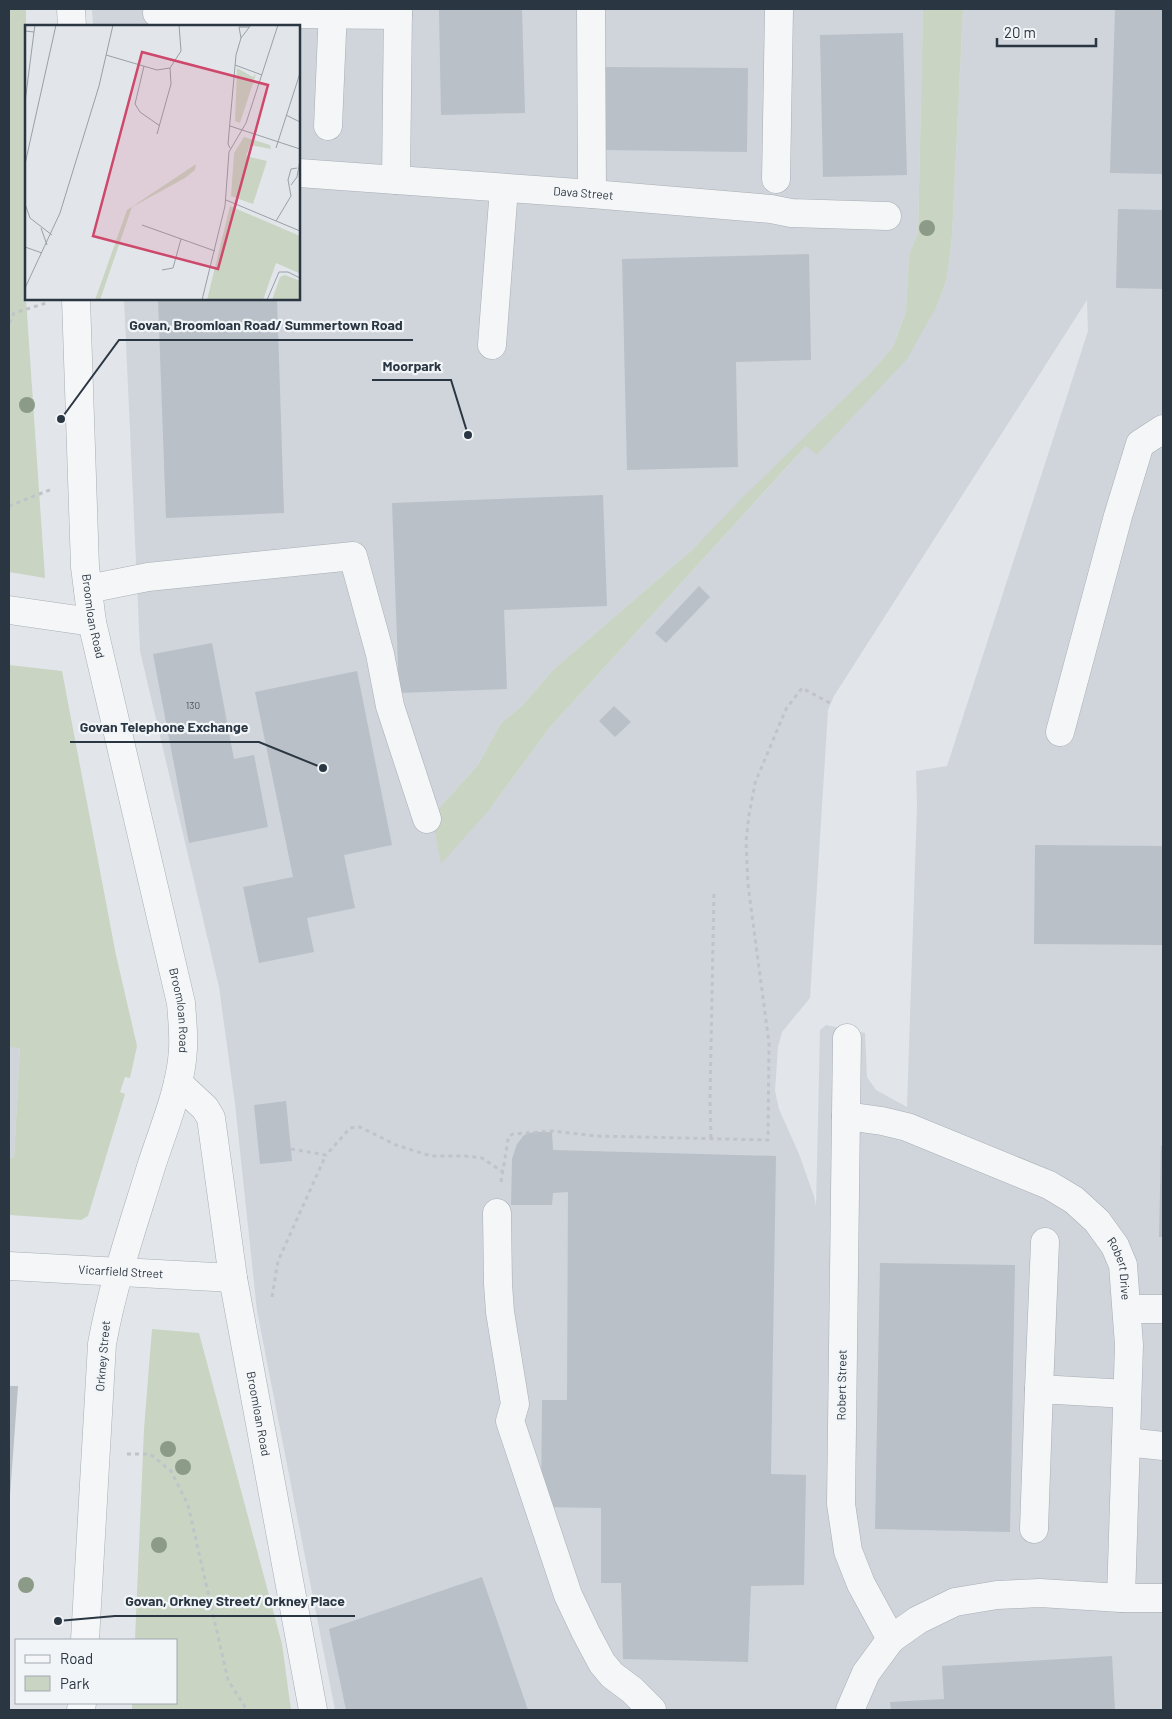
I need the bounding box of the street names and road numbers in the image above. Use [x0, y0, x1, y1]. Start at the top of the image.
street label: Dava Street [553, 183, 614, 202]
street label: Broomloan Road [80, 573, 108, 660]
street label: Broomloan Road [167, 966, 191, 1053]
street label: Robert Drive [1105, 1234, 1134, 1301]
street label: Vicarfield Street [78, 1262, 164, 1280]
street label: Orkney Street [92, 1320, 112, 1392]
street label: Robert Street [833, 1349, 849, 1420]
street label: Broomloan Road [244, 1370, 274, 1457]

